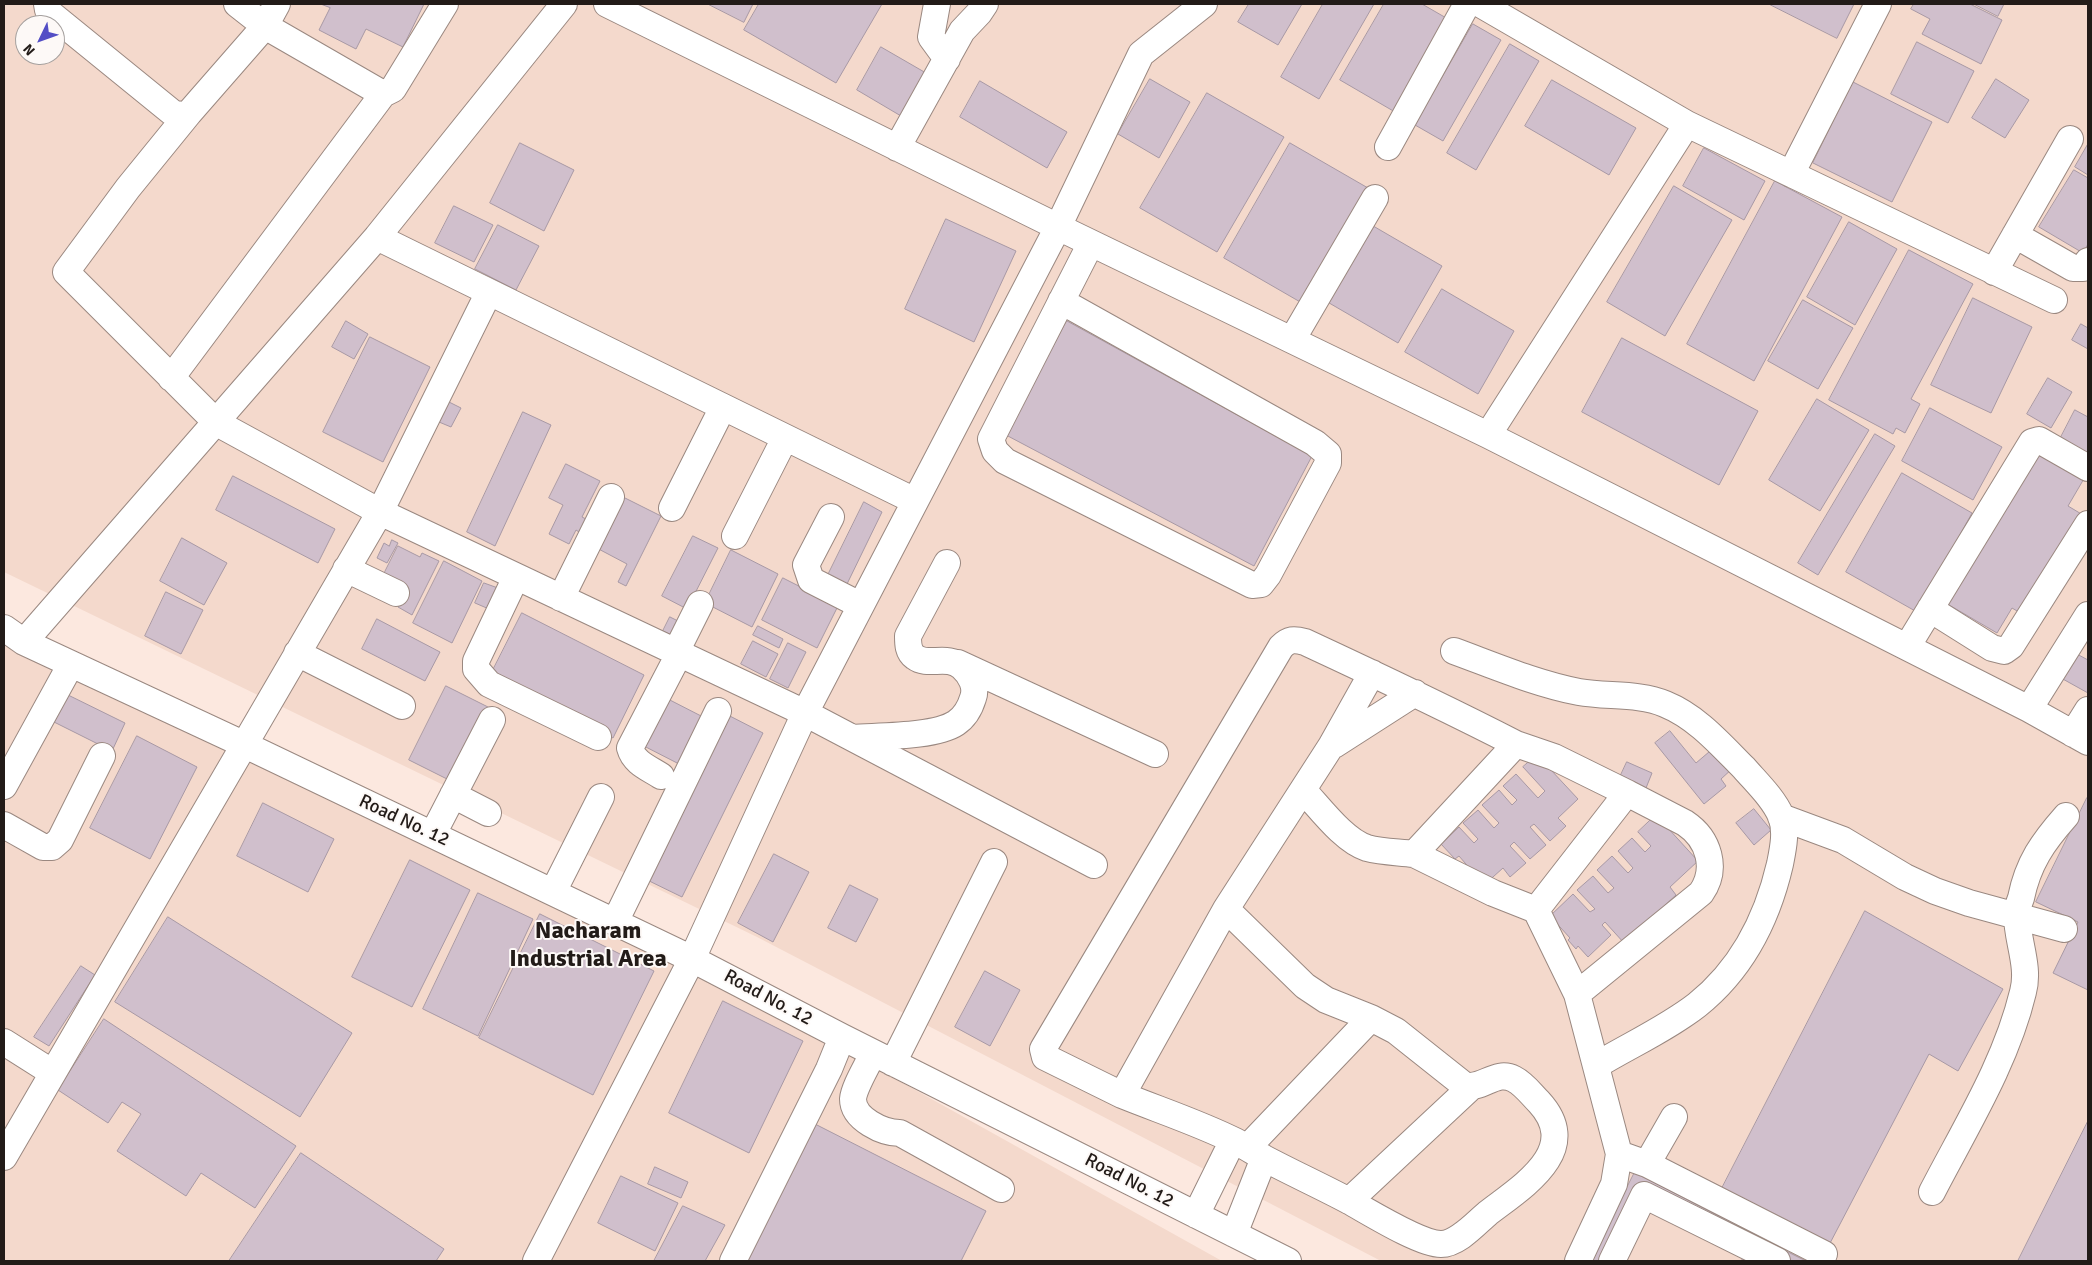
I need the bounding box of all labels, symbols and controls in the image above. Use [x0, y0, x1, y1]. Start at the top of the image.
north arrow [15, 15, 65, 65]
text: N [20, 40, 39, 59]
street label: Road No. 12 [355, 790, 453, 852]
district label: Nacharam Industrial Area [509, 918, 667, 974]
street label: Road No. 12 [720, 965, 816, 1031]
street label: Road No. 12 [1081, 1149, 1177, 1213]

